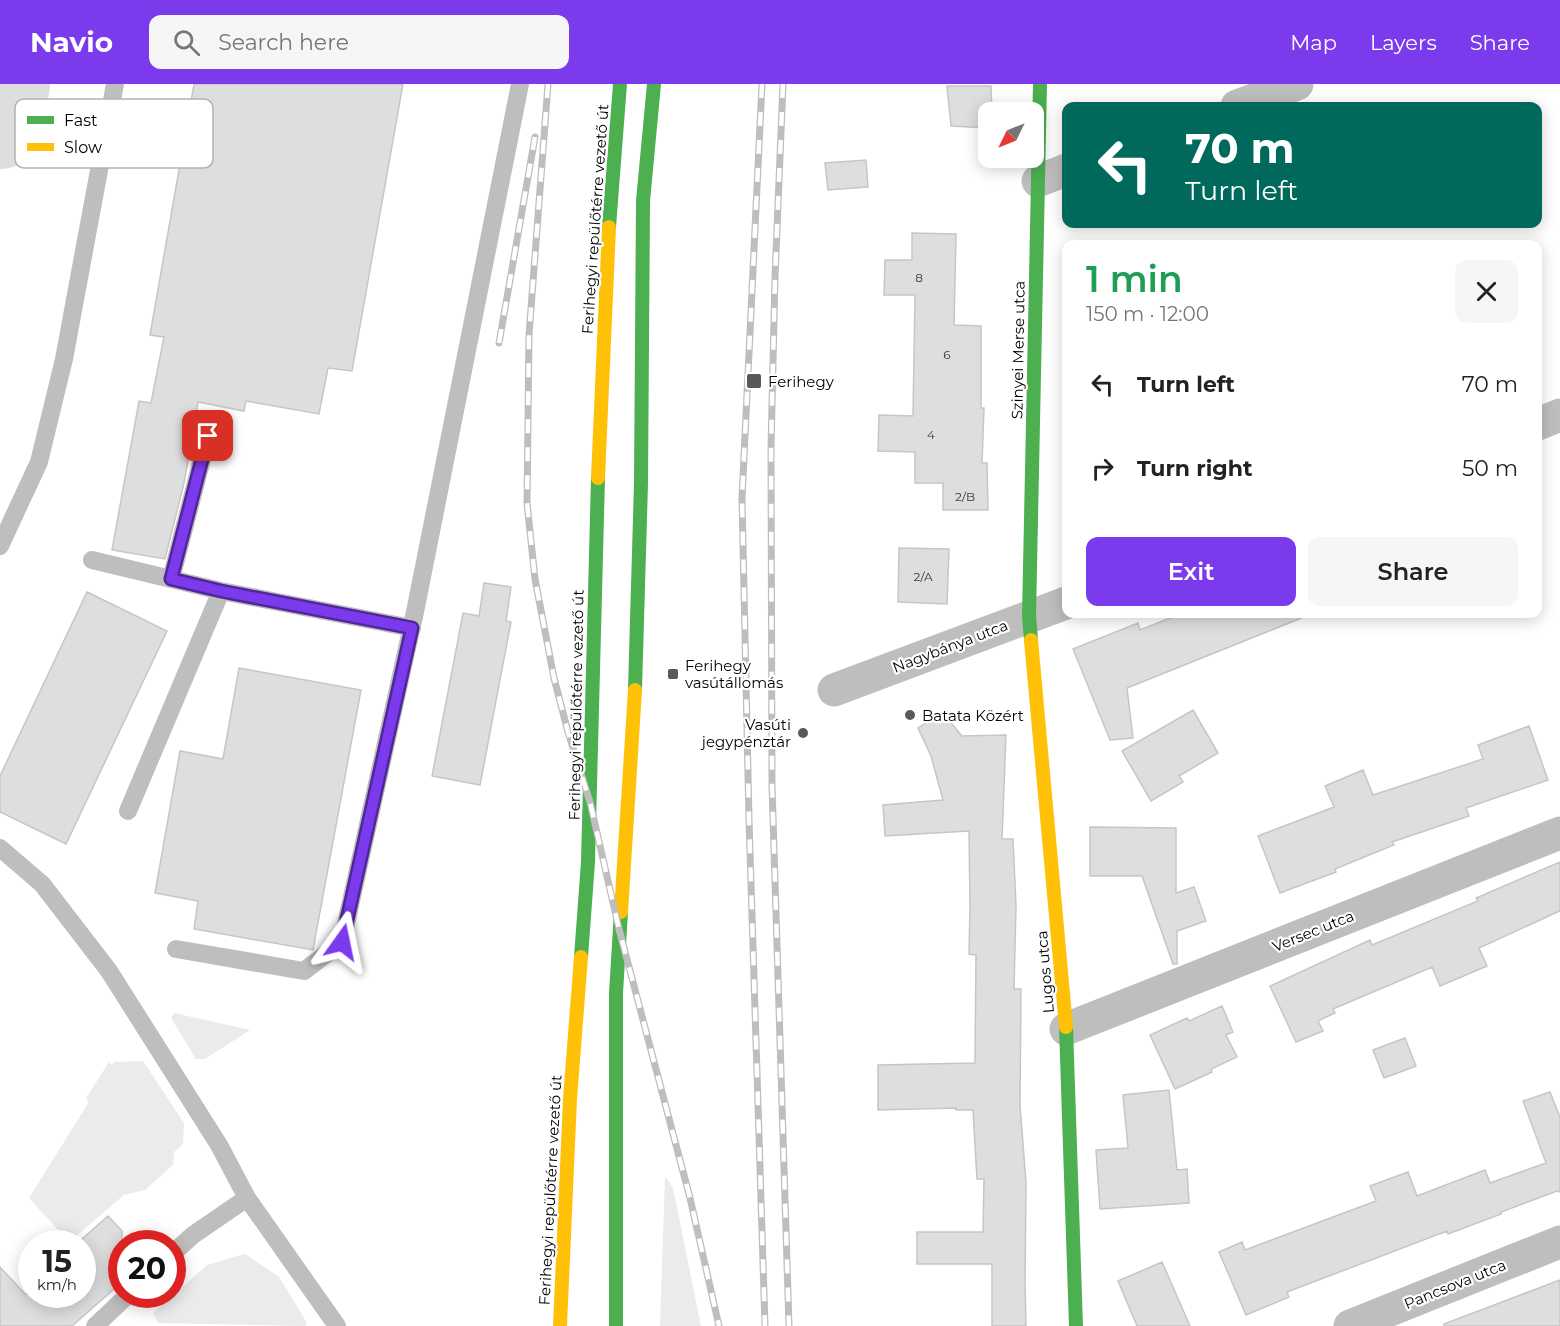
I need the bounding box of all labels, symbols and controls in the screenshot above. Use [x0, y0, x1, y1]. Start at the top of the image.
search box [149, 15, 569, 69]
text: Navio [30, 25, 113, 59]
icon: search [170, 26, 203, 59]
text: Search here [218, 29, 349, 56]
text: Map [1290, 30, 1337, 55]
text: Layers [1370, 30, 1437, 55]
text: Share [1470, 30, 1530, 55]
legend [15, 99, 213, 168]
north arrow [978, 102, 1044, 168]
map controls [978, 102, 1044, 168]
street label: Ferihegyi repülőtérre vezető út [577, 103, 613, 335]
text: Fast [64, 111, 98, 130]
text: 70 m [1185, 122, 1295, 174]
icon: left [1086, 126, 1164, 204]
text: Slow [64, 138, 102, 157]
text: Turn left [1185, 174, 1298, 207]
text: 1 min [1086, 257, 1183, 301]
button: close [1455, 260, 1518, 323]
house number: 8 [915, 270, 923, 285]
street label: Szinyei Merse utca [1007, 281, 1029, 419]
text: 150 m · 12:00 [1086, 302, 1209, 326]
house number: 6 [943, 347, 951, 362]
icon: left [1086, 368, 1119, 401]
text: Turn left [1137, 371, 1235, 398]
text: 70 m [1462, 371, 1518, 398]
marker: Ferihegy [745, 372, 763, 390]
place label: Ferihegy [768, 372, 835, 391]
pin [182, 410, 233, 461]
icon: arrive [191, 419, 224, 452]
house number: 4 [927, 427, 935, 442]
icon: right [1086, 452, 1119, 485]
text: Turn right [1137, 455, 1252, 482]
text: 50 m [1462, 455, 1518, 482]
house number: 2/B [955, 489, 975, 504]
button: Exit [1086, 537, 1296, 606]
button: Share [1308, 537, 1518, 606]
house number: 2/A [913, 569, 933, 584]
street label: Ferihegyi repülőtérre vezető út [564, 590, 588, 820]
street label: Nagybánya utca [890, 615, 1010, 677]
place label: Ferihegy vasútállomás [685, 656, 783, 692]
marker: Ferihegy vasútállomás [666, 667, 680, 681]
place label: Batata Közért [922, 706, 1024, 725]
marker: Batata Közért [903, 708, 917, 722]
place label: Vasúti jegypénztár [700, 715, 791, 751]
marker: Vasúti jegypénztár [796, 726, 810, 740]
street label: Versec utca [1269, 906, 1357, 956]
position arrow [310, 910, 374, 974]
street label: Lugos utca [1032, 930, 1058, 1014]
street label: Ferihegyi repülőtérre vezető út [534, 1074, 566, 1306]
speed limit sign: 20 [108, 1230, 186, 1308]
text: 15 [42, 1243, 72, 1280]
street label: Pancsova utca [1401, 1255, 1509, 1313]
text: km/h [37, 1275, 77, 1294]

